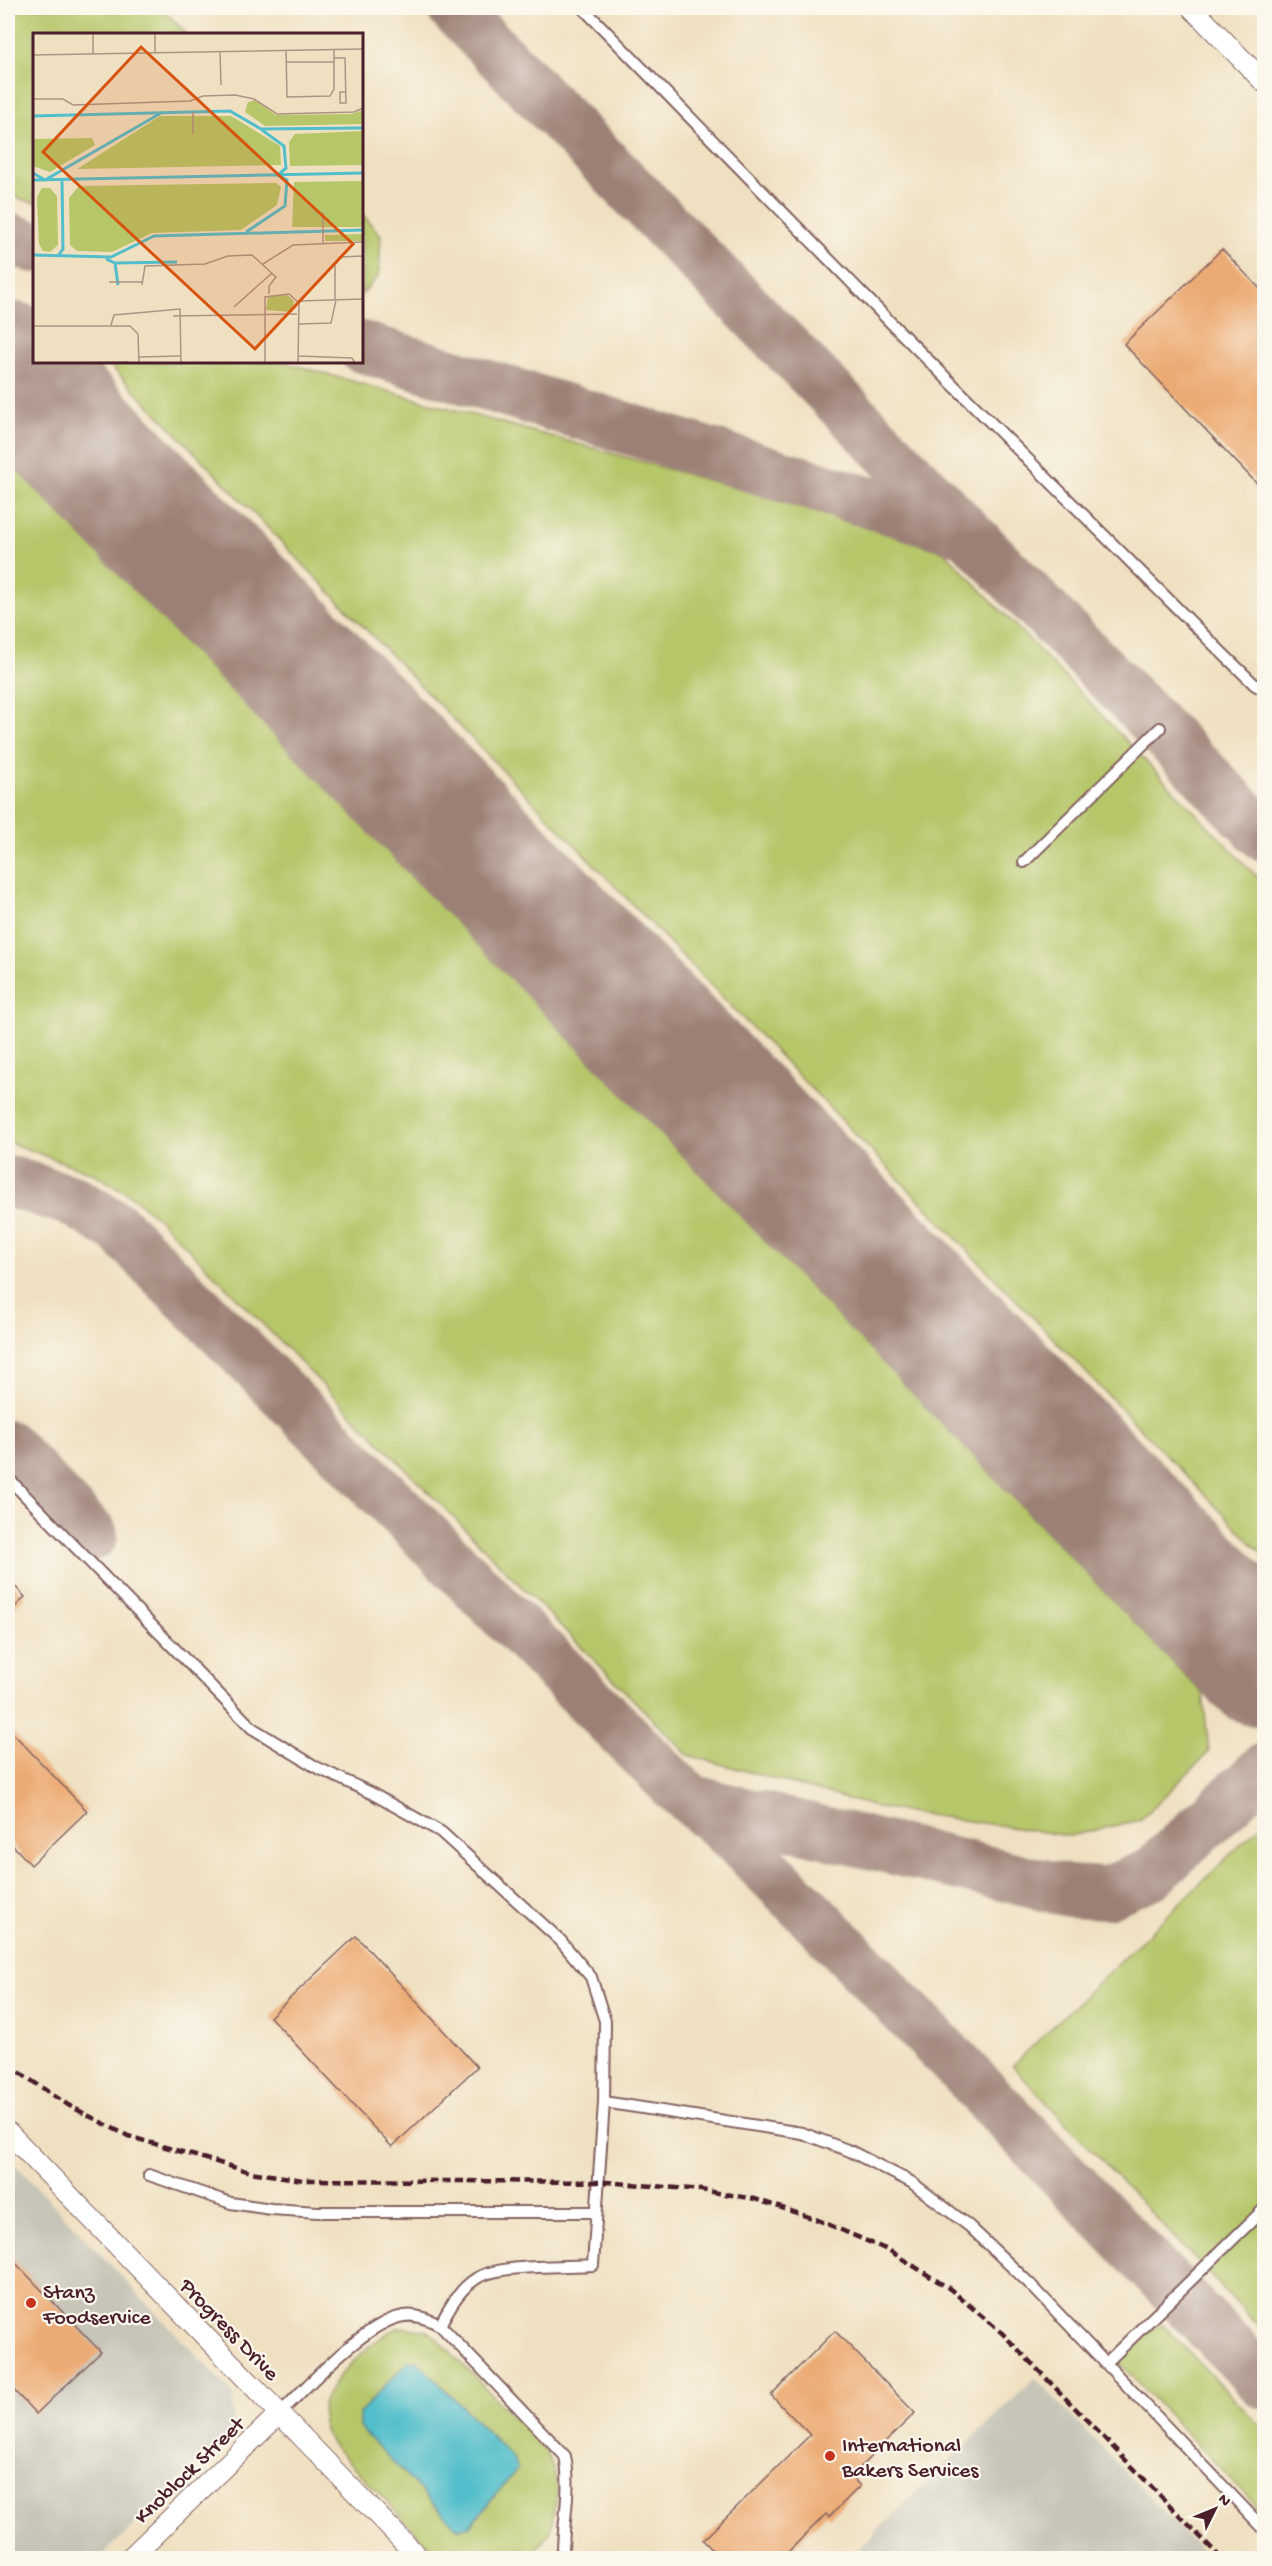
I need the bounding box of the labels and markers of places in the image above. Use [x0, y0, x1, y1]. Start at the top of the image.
place label: Stanz Foodservice [42, 2281, 151, 2332]
marker: Stanz Foodservice [24, 2296, 38, 2310]
place label: International Bakers Services [841, 2434, 979, 2485]
marker: International Bakers Services [823, 2449, 837, 2463]

